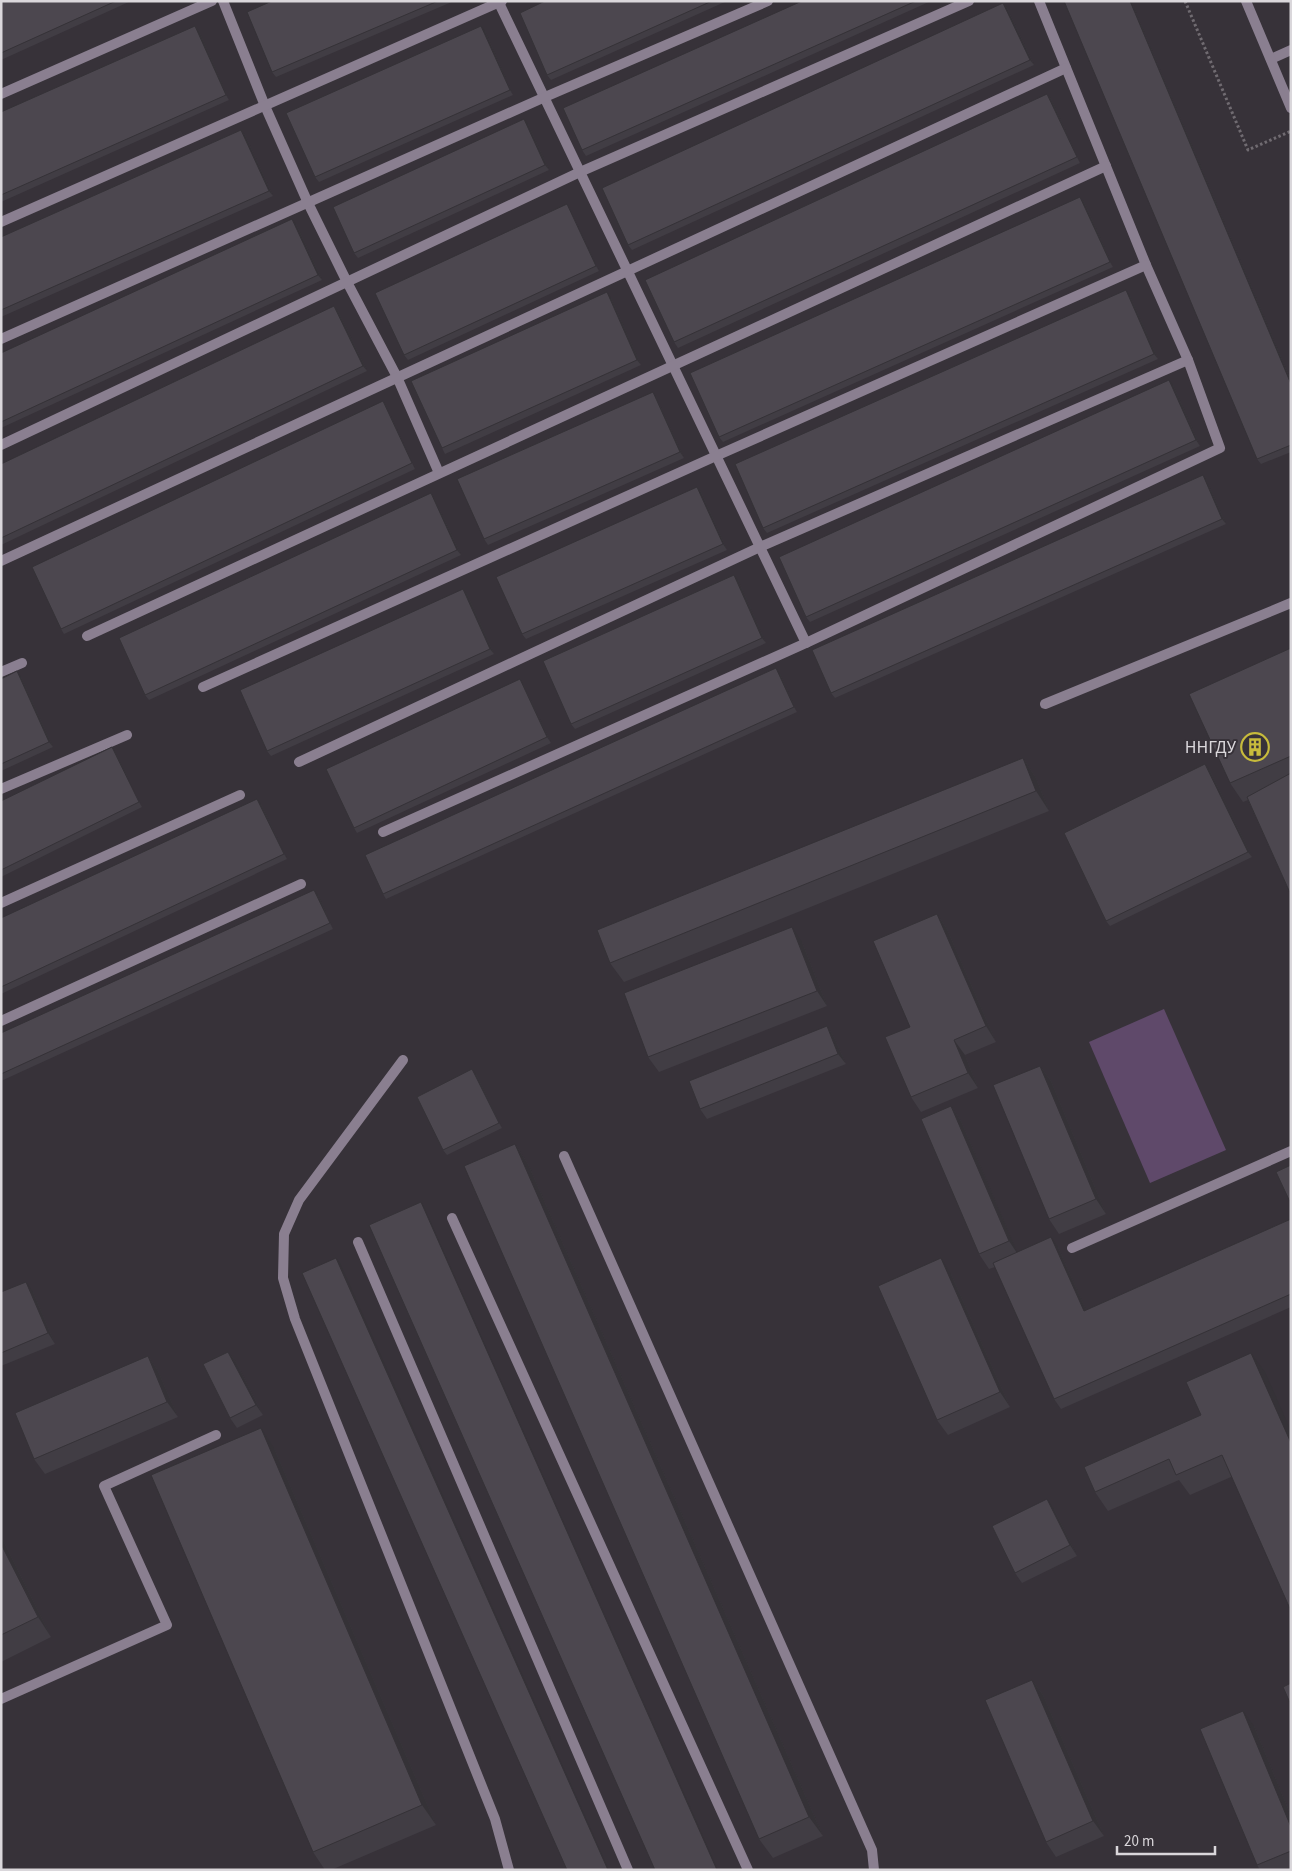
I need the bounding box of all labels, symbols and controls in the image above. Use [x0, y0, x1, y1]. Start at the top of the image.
building icon: ННГДУ [1240, 732, 1270, 762]
place label: ННГДУ [1185, 735, 1237, 760]
scale bar [1117, 1824, 1214, 1856]
text: 20 m [1124, 1831, 1154, 1852]

